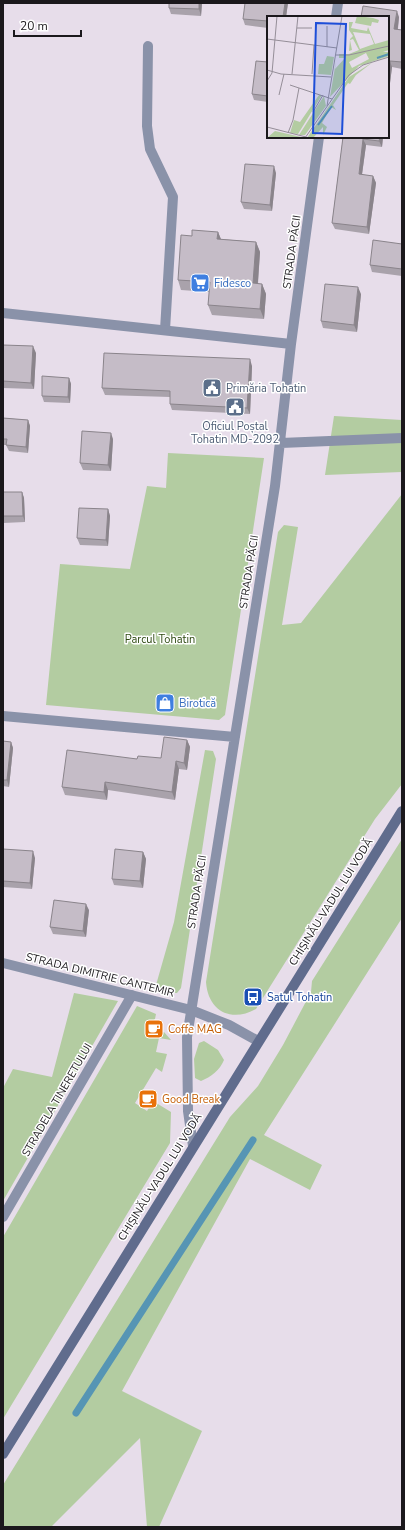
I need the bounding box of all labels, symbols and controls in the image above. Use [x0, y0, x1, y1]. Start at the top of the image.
scale bar [14, 12, 81, 38]
inset map [267, 16, 389, 138]
text: 20 m [20, 18, 48, 34]
street label: STRADA PĂCII [278, 214, 305, 290]
supermarket icon: Fidesco [189, 272, 211, 294]
place label: Fidesco [214, 276, 251, 291]
public building icon: Primăria Tohatin [201, 377, 223, 399]
place label: Primăria Tohatin [226, 381, 306, 396]
public building icon: Oficiul Poștal Tohatin MD-2092 [224, 396, 246, 418]
place label: Oficiul Poștal Tohatin MD-2092 [191, 419, 279, 447]
street label: STRADA PĂCII [235, 534, 262, 610]
park label: Parcul Tohatin [125, 632, 195, 647]
shop icon: Birotică [154, 692, 176, 714]
place label: Birotică [179, 696, 216, 711]
street label: CHIȘINĂU-VADUL LUI VODĂ [285, 835, 376, 969]
street label: STRADA PĂCII [183, 854, 210, 930]
street label: STRADA DIMITRIE CANTEMIR [24, 949, 176, 1001]
bus stop icon: Satul Tohatin [242, 986, 264, 1008]
place label: Satul Tohatin [267, 990, 332, 1005]
cafe icon: Coffe MAG [143, 1018, 165, 1040]
place label: Coffe MAG [168, 1022, 222, 1037]
street label: STRADELA TINERETULUI [18, 1041, 96, 1159]
cafe icon: Good Break [137, 1088, 159, 1110]
place label: Good Break [162, 1092, 220, 1107]
street label: CHIȘINĂU-VADUL LUI VODĂ [114, 1110, 205, 1244]

